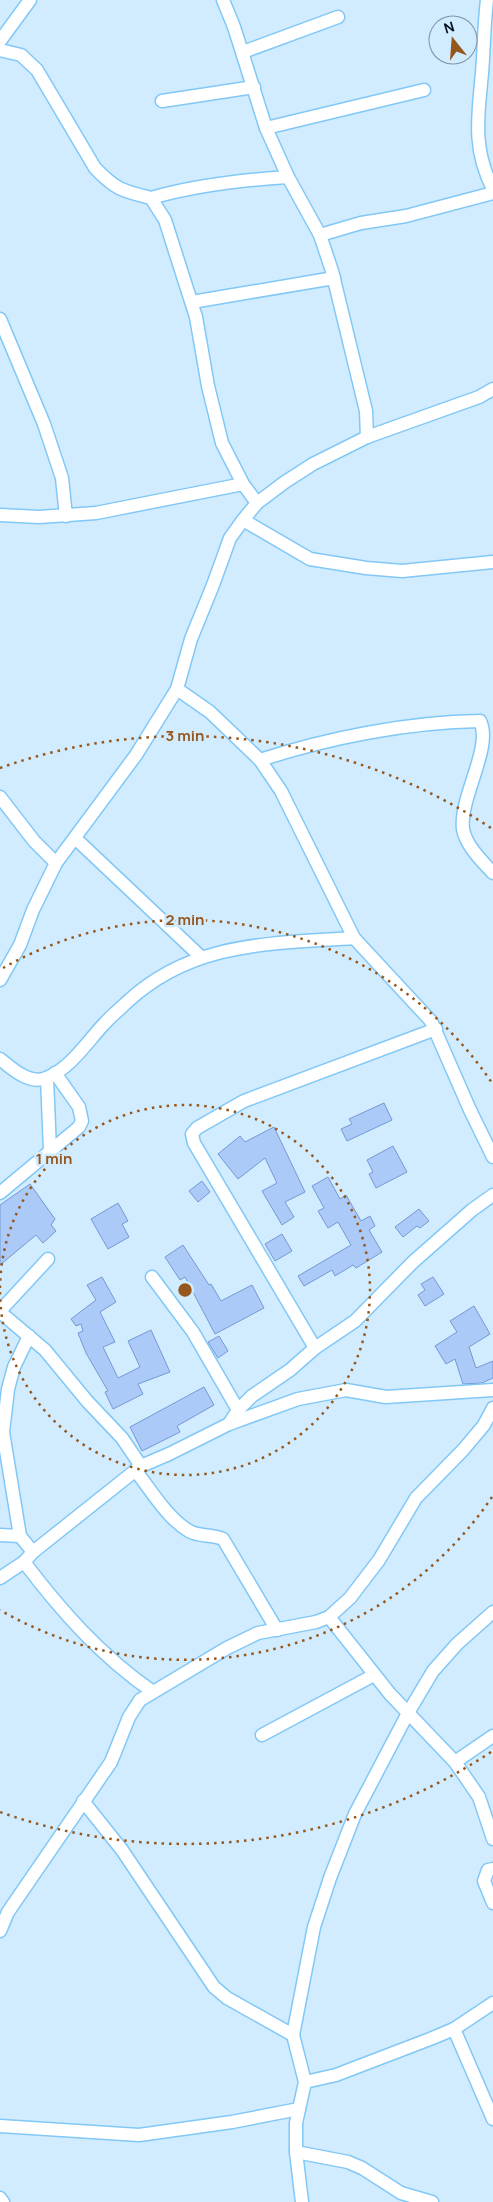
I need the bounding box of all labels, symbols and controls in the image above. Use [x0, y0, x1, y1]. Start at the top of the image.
north arrow [428, 15, 478, 65]
text: N [441, 17, 457, 38]
text: 3 min [166, 725, 204, 746]
text: 2 min [165, 909, 205, 930]
text: 1 min [36, 1148, 72, 1169]
centre of rings [176, 1281, 194, 1299]

